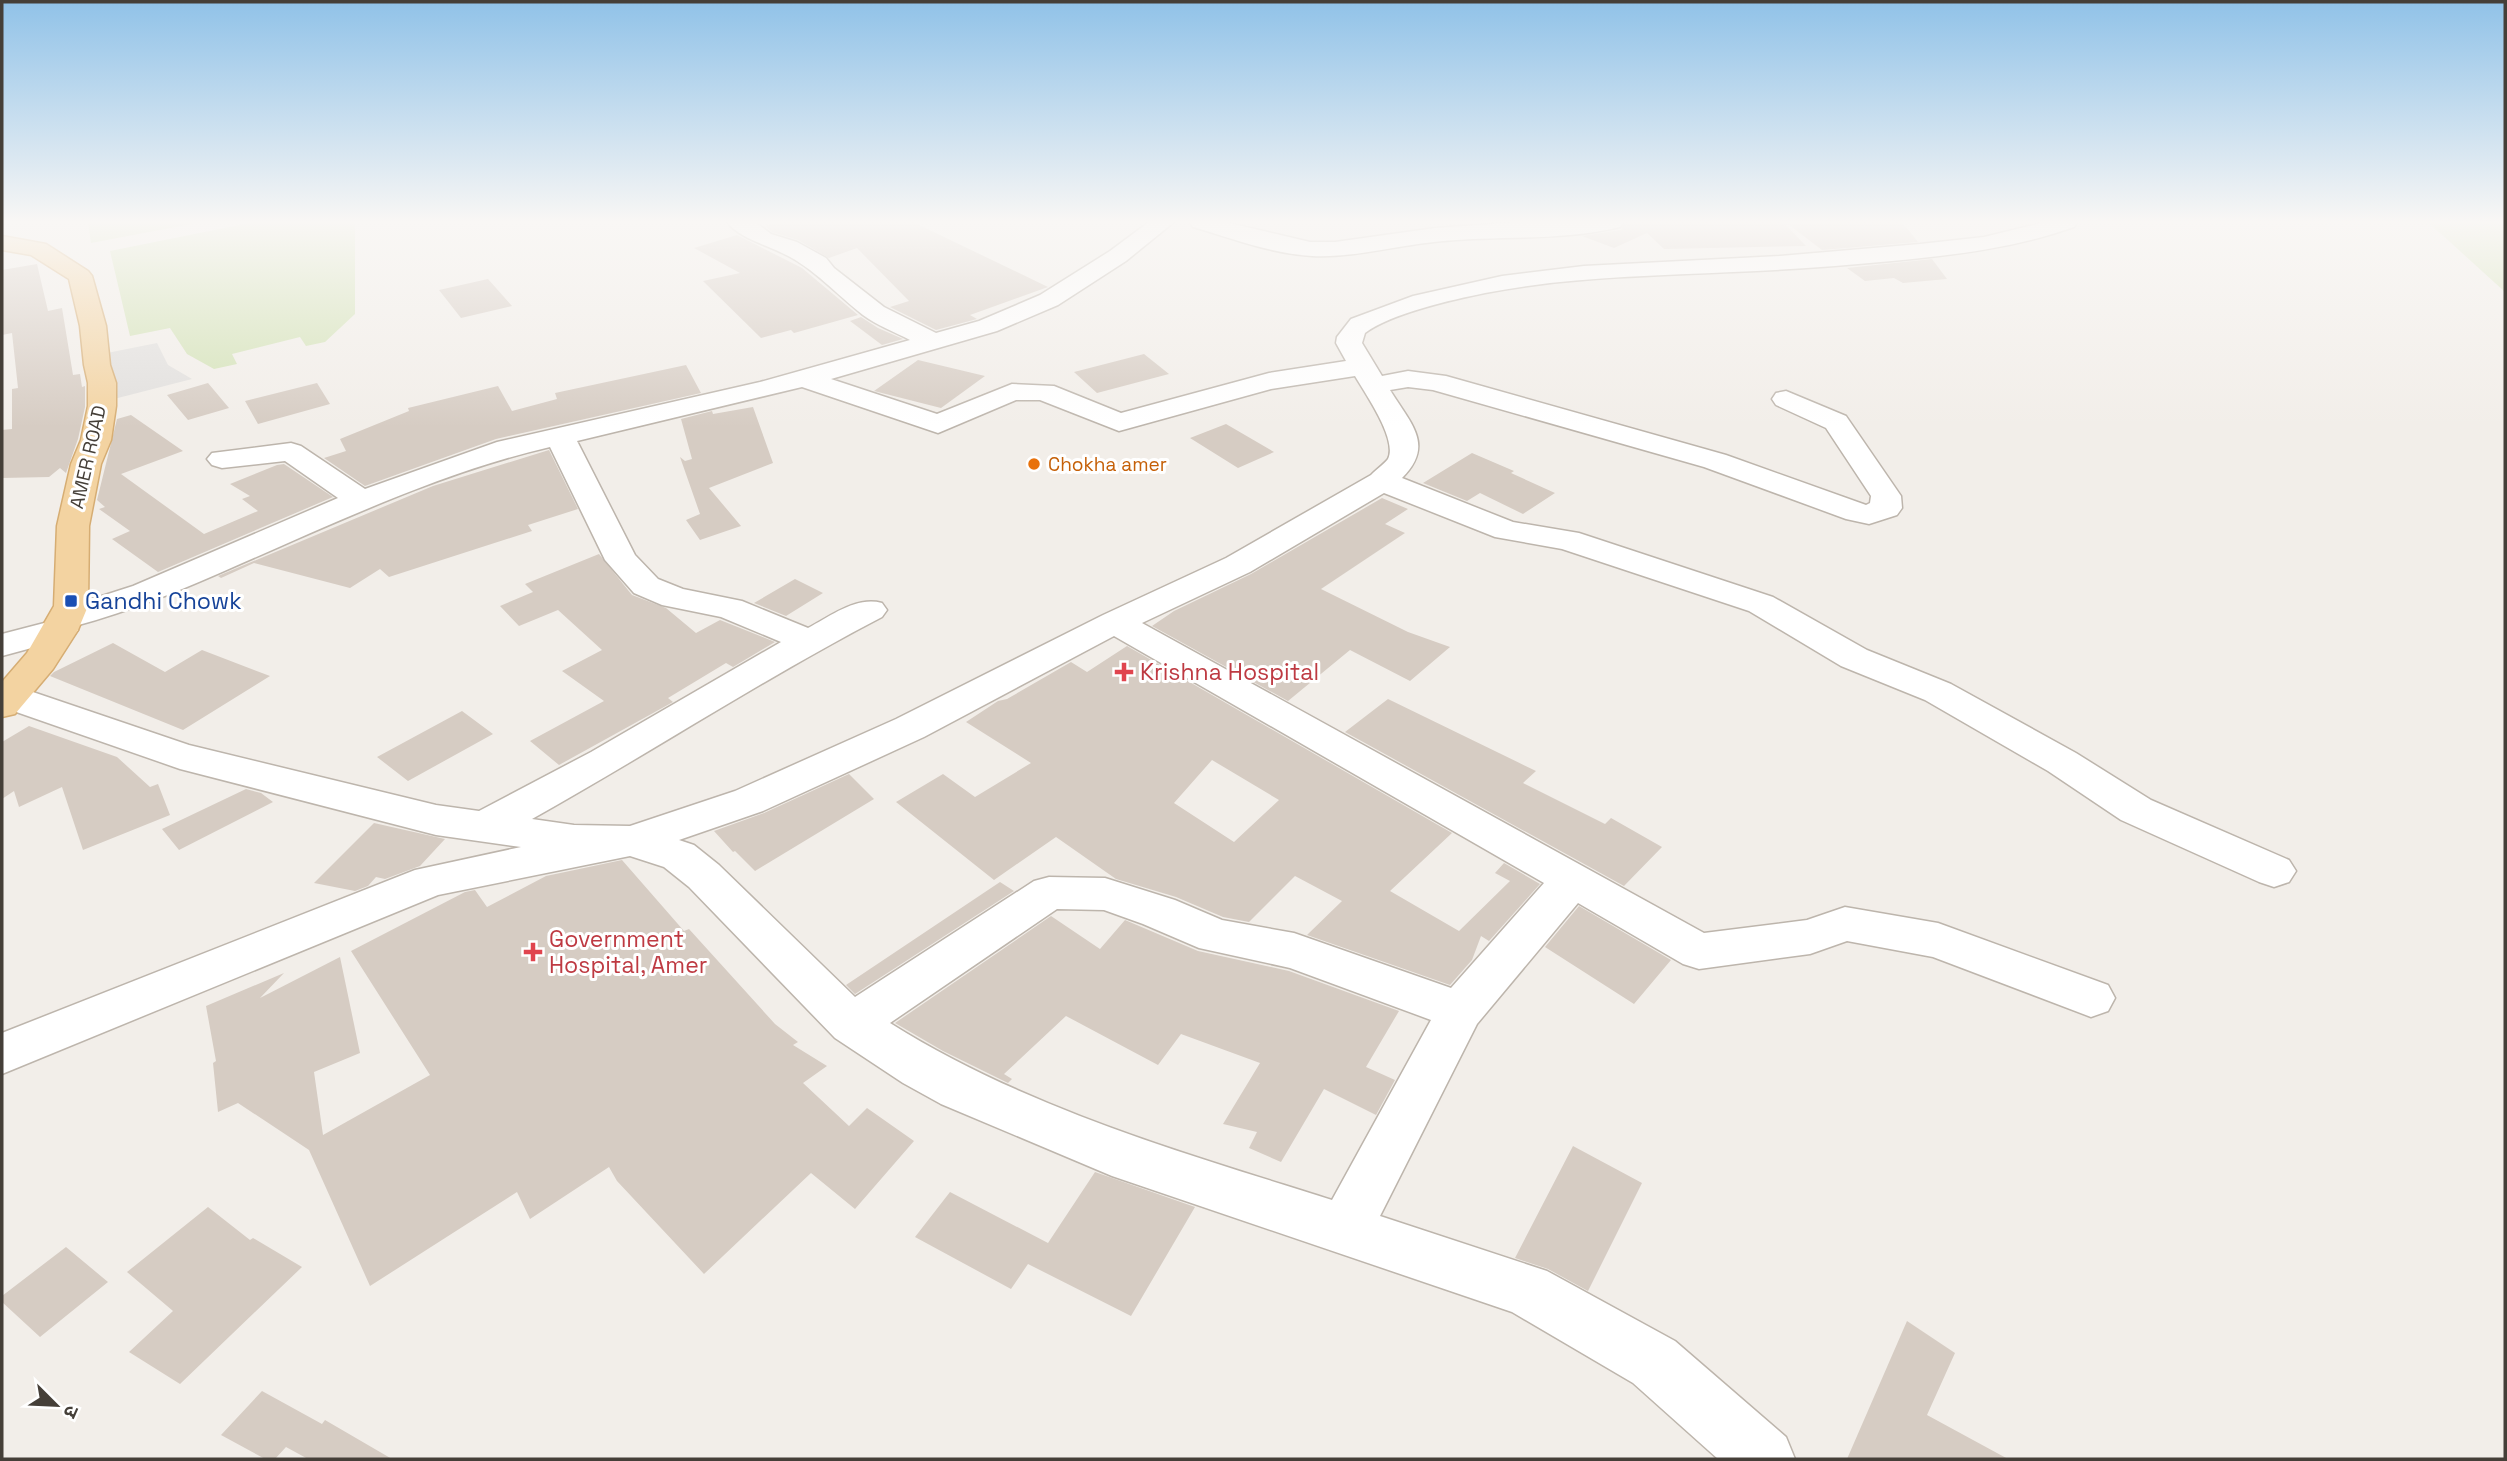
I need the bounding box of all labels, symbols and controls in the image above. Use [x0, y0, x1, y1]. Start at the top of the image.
street label: AMER ROAD [64, 403, 112, 511]
place label: Chokha amer [1048, 452, 1167, 477]
marker: Chokha amer [1026, 456, 1042, 472]
place label: Gandhi Chowk [85, 586, 242, 616]
marker: Gandhi Chowk [63, 593, 79, 609]
place label: Krishna Hospital [1140, 657, 1319, 687]
marker: Krishna Hospital [1114, 662, 1134, 682]
place label: Government Hospital, Amer [549, 924, 707, 980]
marker: Government Hospital, Amer [523, 942, 543, 962]
north arrow [21, 1370, 91, 1440]
text: उ [57, 1402, 85, 1423]

